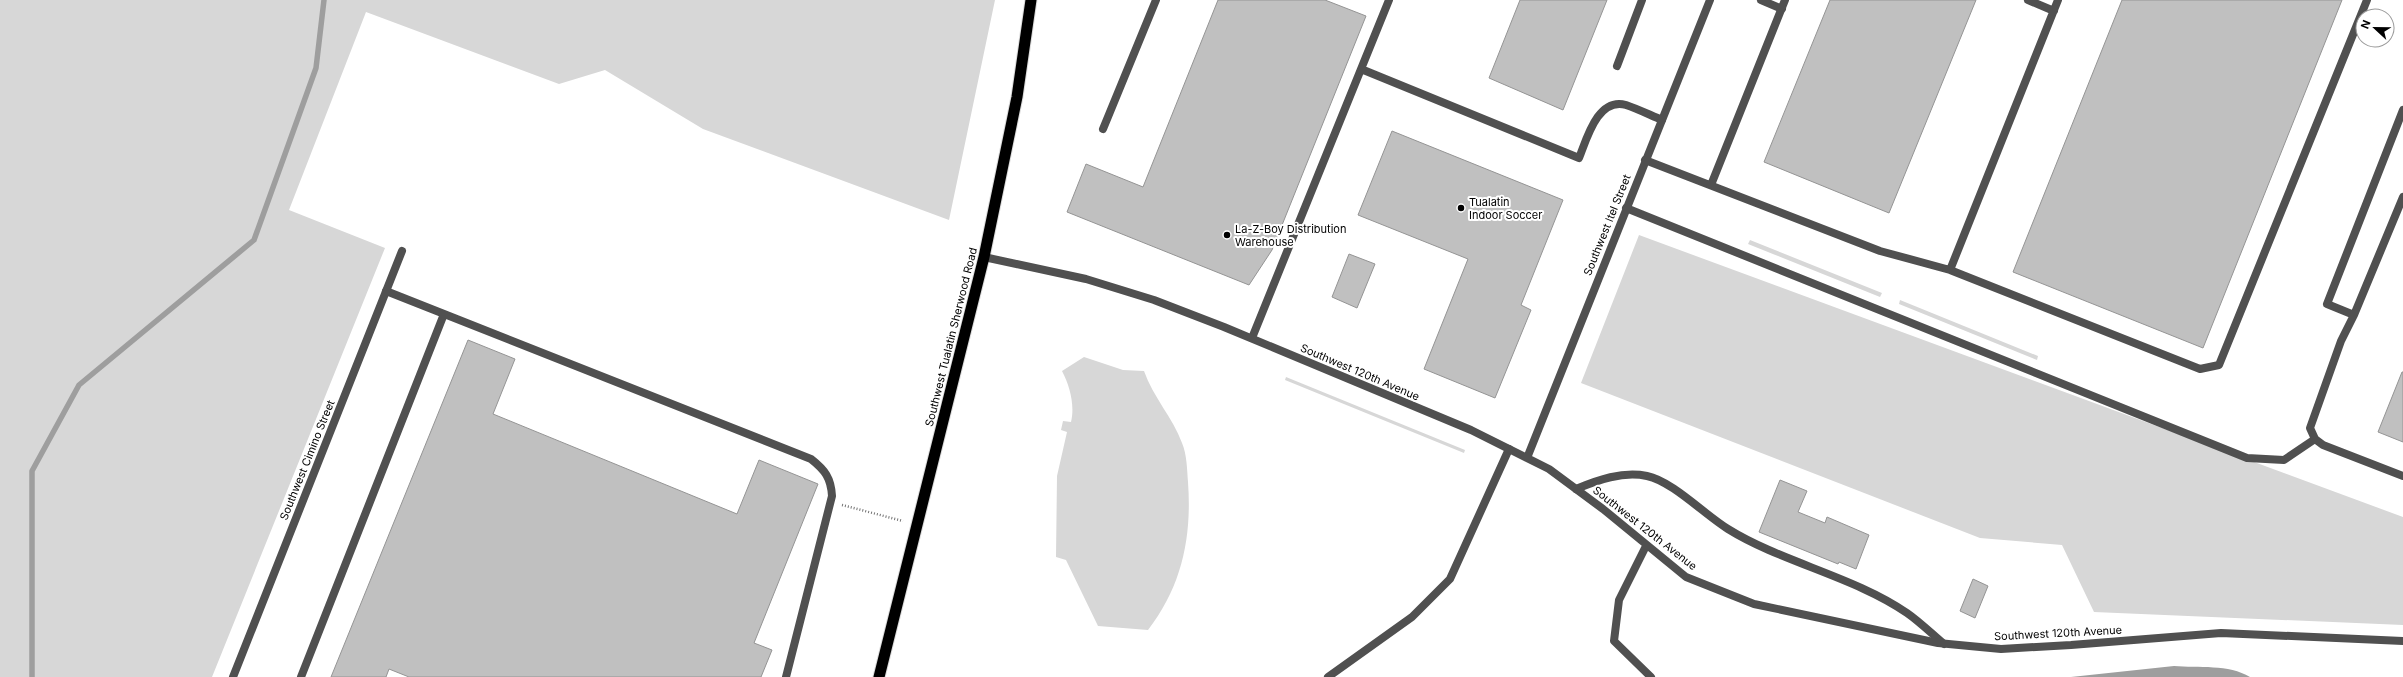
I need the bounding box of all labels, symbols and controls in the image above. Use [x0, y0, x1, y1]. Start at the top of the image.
north arrow [2355, 8, 2395, 48]
text: N [2358, 18, 2374, 31]
street label: Southwest Itel Street [1580, 172, 1634, 278]
place label: Tualatin Indoor Soccer [1469, 195, 1542, 222]
marker: Tualatin Indoor Soccer [1456, 203, 1466, 213]
place label: La-Z-Boy Distribution Warehouse [1235, 222, 1346, 249]
marker: La-Z-Boy Distribution Warehouse [1222, 230, 1232, 240]
street label: Southwest Tualatin Sherwood Road [922, 246, 980, 428]
street label: Southwest 120th Avenue [1298, 341, 1422, 403]
street label: Southwest Cimino Street [276, 398, 338, 522]
street label: Southwest 120th Avenue [1590, 483, 1700, 573]
street label: Southwest 120th Avenue [1994, 623, 2122, 643]

